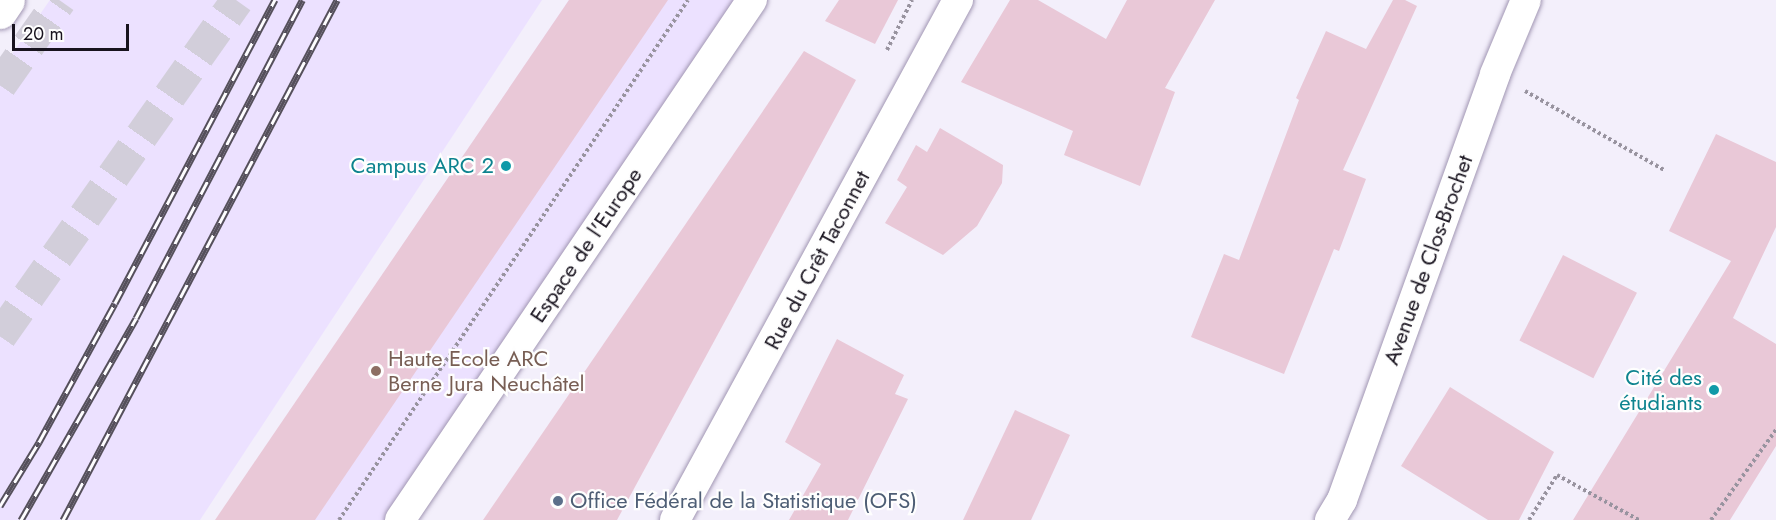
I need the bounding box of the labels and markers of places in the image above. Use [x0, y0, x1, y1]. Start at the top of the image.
place label: Campus ARC 2 [351, 153, 494, 179]
marker: Campus ARC 2 [499, 159, 513, 173]
place label: Haute Ecole ARC Berne Jura Neuchâtel [388, 345, 585, 396]
marker: Haute Ecole ARC Berne Jura Neuchâtel [369, 364, 383, 378]
place label: Cité des étudiants [1619, 364, 1702, 416]
marker: Cité des étudiants [1707, 383, 1721, 397]
place label: Office Fédéral de la Statistique (OFS) [570, 488, 917, 514]
marker: Office Fédéral de la Statistique (OFS) [551, 494, 565, 508]

